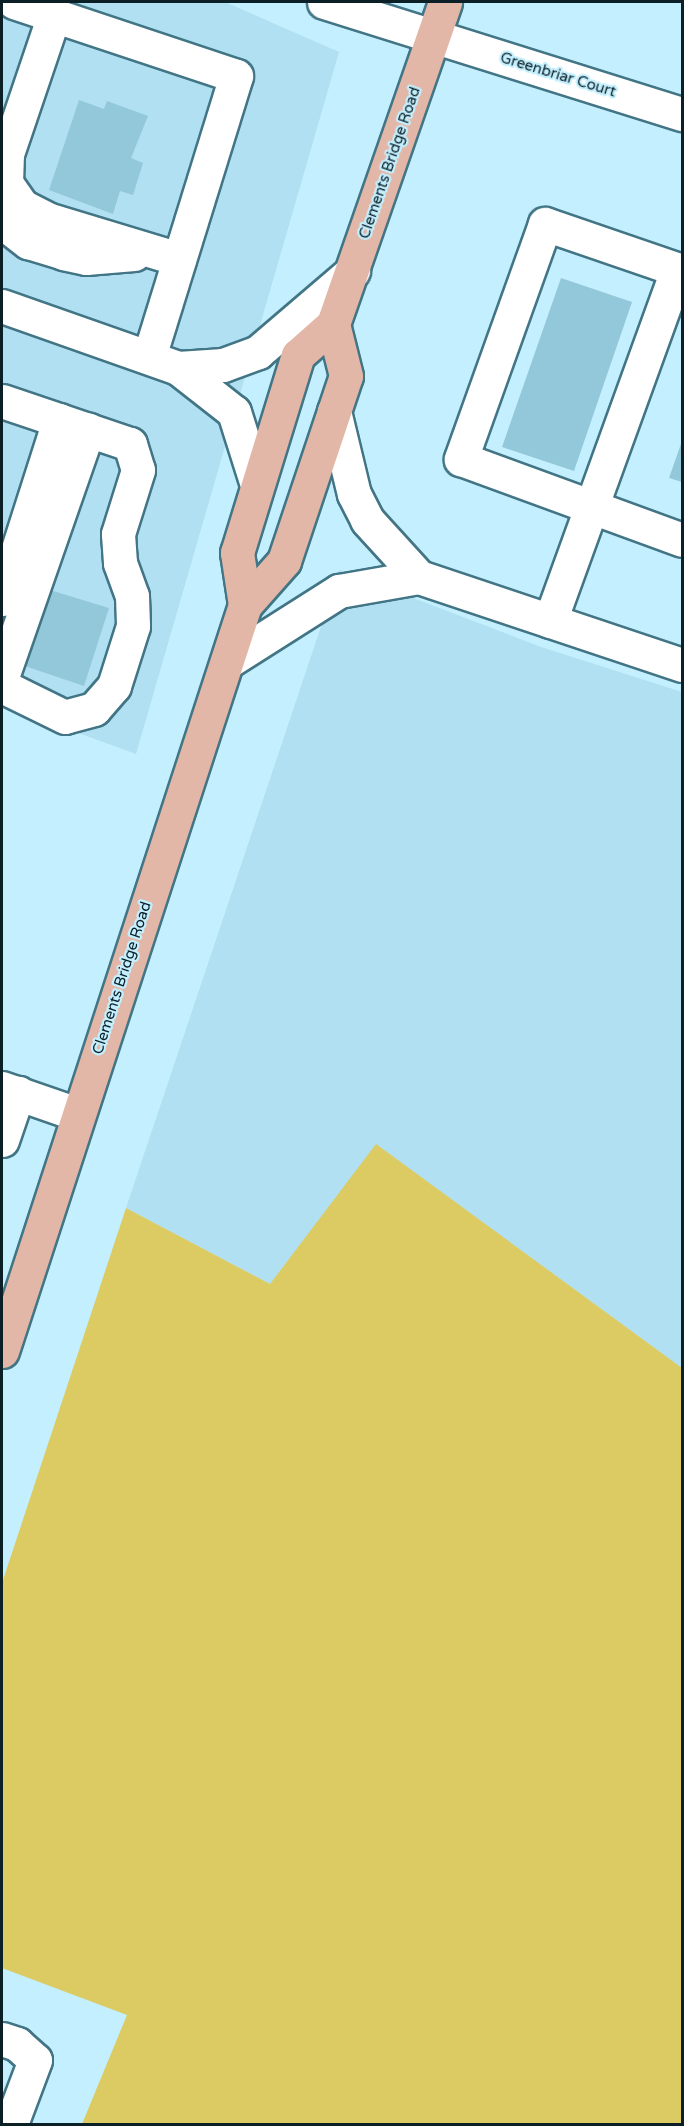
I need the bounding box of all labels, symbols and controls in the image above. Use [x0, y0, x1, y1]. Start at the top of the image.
street label: Greenbriar Court [498, 49, 618, 101]
street label: Clements Bridge Road [356, 85, 424, 241]
street label: Clements Bridge Road [89, 899, 155, 1057]

